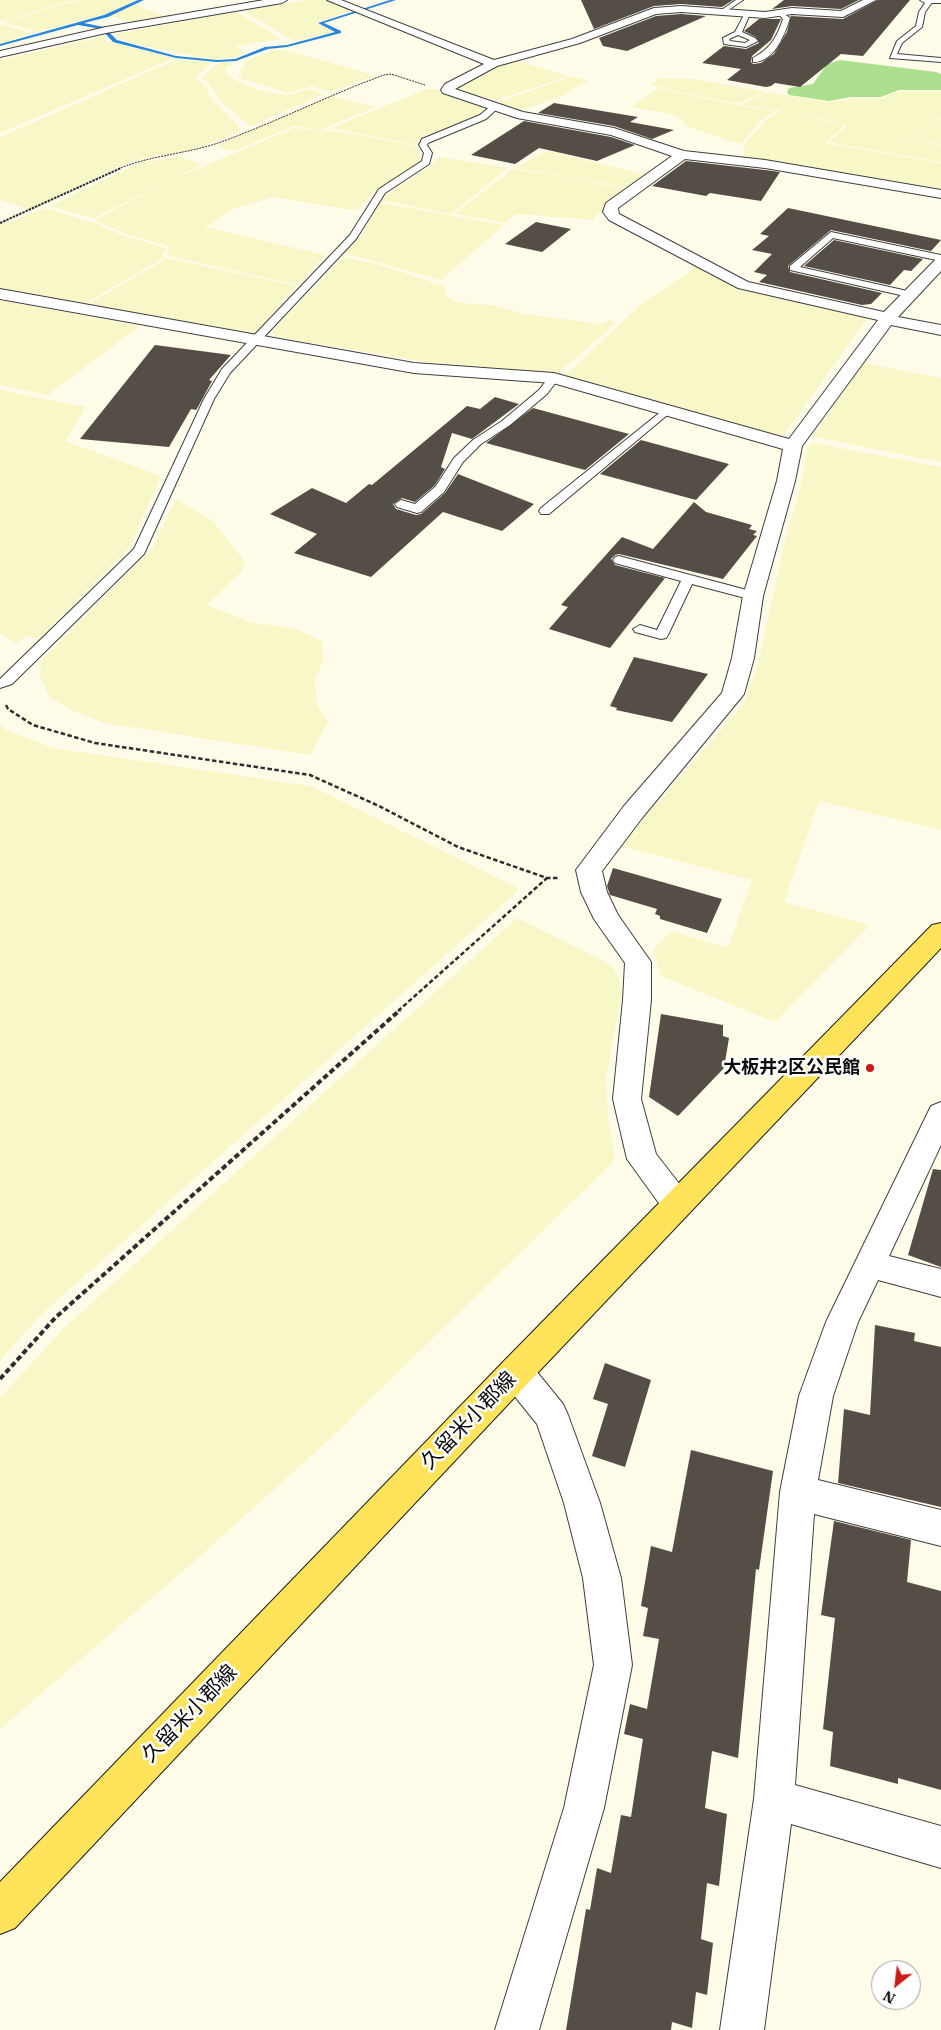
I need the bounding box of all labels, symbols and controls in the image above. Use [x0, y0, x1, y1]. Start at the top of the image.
place label: 大板井2区公民館 [723, 1057, 860, 1079]
marker: 大板井2区公民館 [864, 1062, 876, 1074]
street label: 久留米小郡線 [416, 1367, 522, 1475]
street label: 久留米小郡線 [137, 1660, 243, 1768]
north arrow [871, 1960, 921, 2010]
text: N [880, 1987, 898, 2008]

